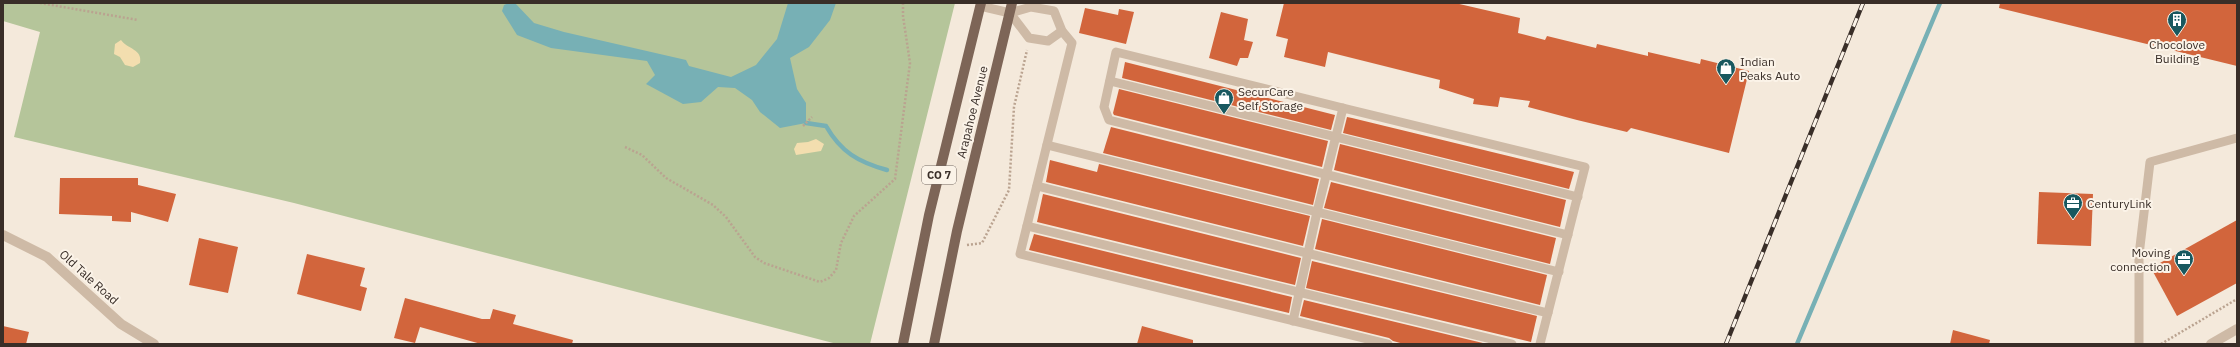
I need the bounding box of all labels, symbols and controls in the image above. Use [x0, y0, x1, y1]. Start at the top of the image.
building icon: Chocolove Building [2166, 9, 2188, 37]
place label: Chocolove Building [2149, 37, 2205, 66]
place label: Indian Peaks Auto [1740, 54, 1801, 83]
shop icon: Indian Peaks Auto [1715, 57, 1737, 85]
street label: Arapahoe Avenue [953, 64, 991, 160]
place label: SecurCare Self Storage [1238, 84, 1303, 113]
shop icon: SecurCare Self Storage [1213, 87, 1235, 115]
road number: CO 7 [922, 166, 956, 184]
office icon: CenturyLink [2062, 192, 2084, 220]
place label: CenturyLink [2087, 196, 2152, 211]
place label: Moving connection [2110, 245, 2171, 274]
street label: Old Tale Road [56, 247, 122, 307]
office icon: Moving connection [2173, 248, 2195, 276]

